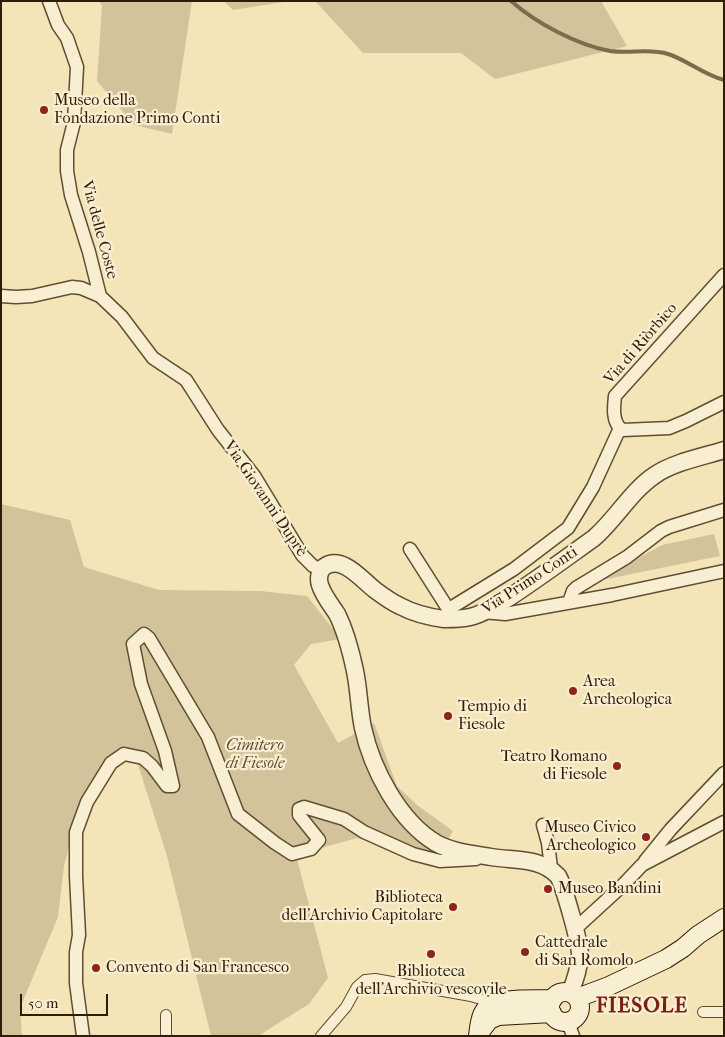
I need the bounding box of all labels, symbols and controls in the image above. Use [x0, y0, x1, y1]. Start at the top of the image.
place label: Museo della Fondazione Primo Conti [54, 91, 220, 129]
marker: Museo della Fondazione Primo Conti [38, 104, 50, 116]
street label: Via delle Coste [77, 179, 121, 281]
street label: Via di Riòrbico [600, 299, 682, 389]
street label: Via Giovanni Duprè [219, 437, 311, 561]
street label: Via Primo Conti [479, 543, 581, 619]
place label: Area Archeologica [583, 672, 672, 710]
marker: Area Archeologica [567, 685, 579, 697]
place label: Tempio di Fiesole [458, 697, 527, 735]
marker: Tempio di Fiesole [442, 710, 454, 722]
park label: Cimitero di Fiesole [226, 736, 284, 774]
place label: Teatro Romano di Fiesole [501, 747, 607, 785]
marker: Teatro Romano di Fiesole [611, 760, 623, 772]
place label: Museo Civico Archeologico [544, 818, 636, 856]
marker: Museo Civico Archeologico [640, 831, 652, 843]
place label: Museo Bandini [558, 879, 661, 899]
marker: Museo Bandini [542, 883, 554, 895]
place label: Biblioteca dell'Archivio Capitolare [282, 888, 443, 926]
marker: Biblioteca dell'Archivio Capitolare [447, 901, 459, 913]
place label: Cattedrale di San Romolo [535, 933, 633, 971]
marker: Cattedrale di San Romolo [519, 946, 531, 958]
marker: Biblioteca dell'Archivio vescovile [425, 948, 437, 960]
place label: Convento di San Francesco [106, 958, 289, 978]
marker: Convento di San Francesco [90, 962, 102, 974]
place label: Biblioteca dell'Archivio vescovile [355, 962, 507, 1000]
scale bar [22, 984, 110, 1016]
text: 50 m [28, 994, 58, 1012]
district label: FIESOLE [595, 994, 689, 1020]

